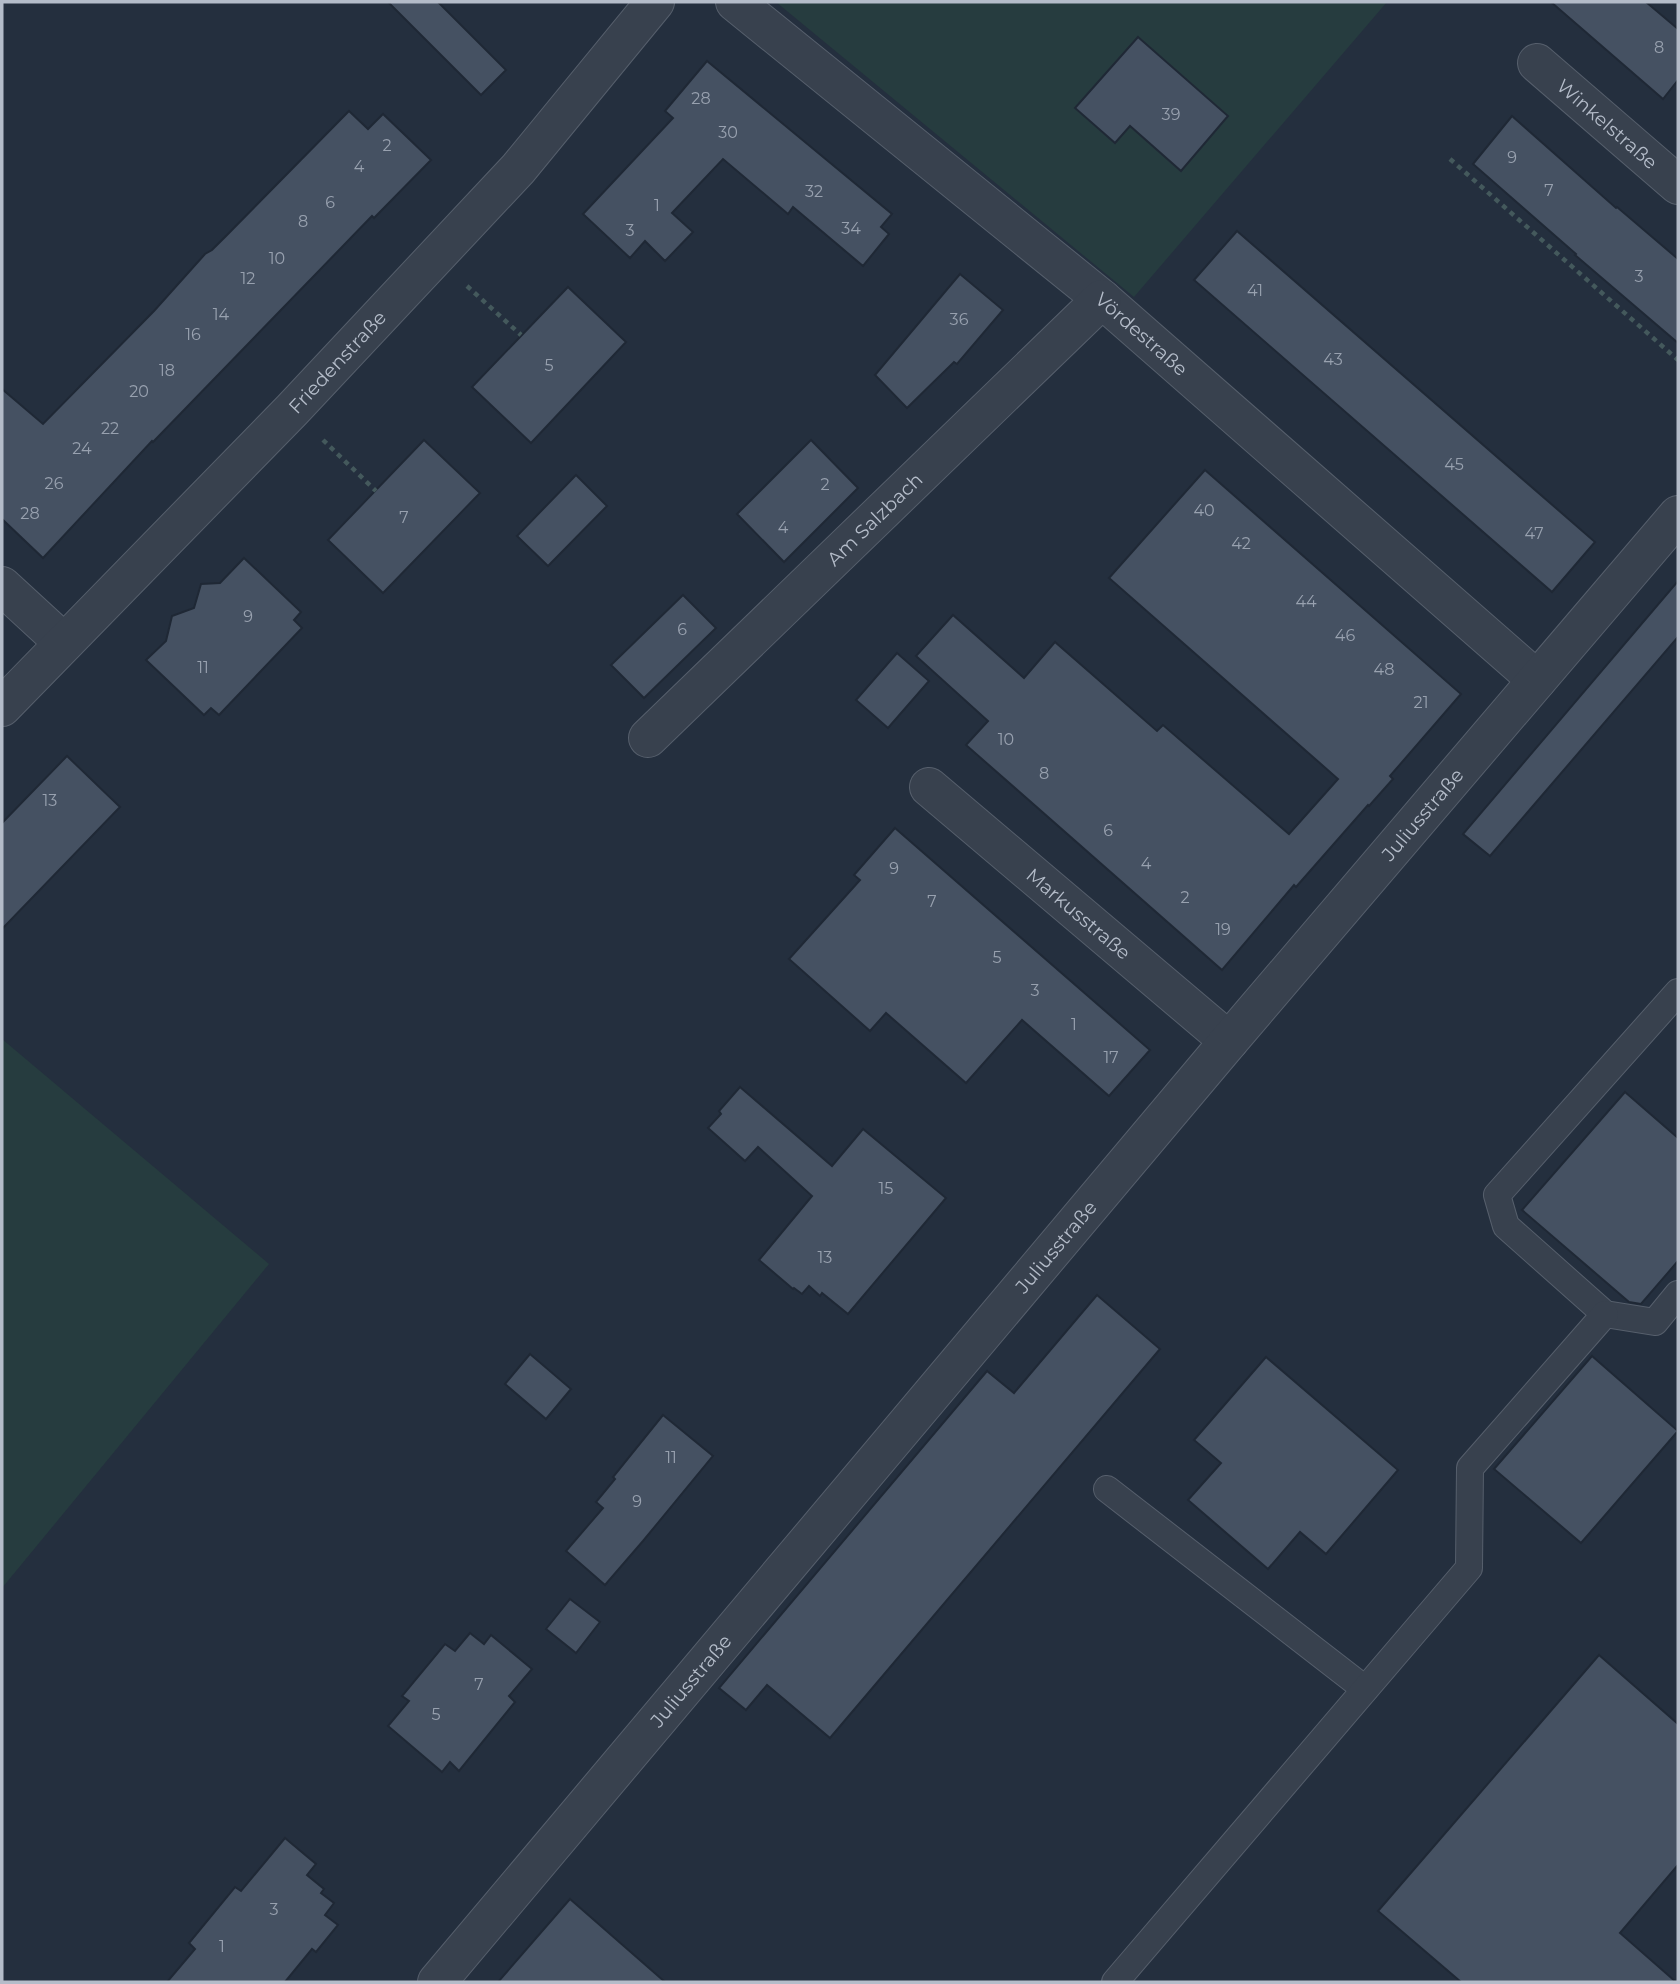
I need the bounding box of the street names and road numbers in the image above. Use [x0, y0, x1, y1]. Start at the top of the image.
street label: Winkelstraße [1552, 74, 1662, 174]
street label: Vördestraße [1091, 287, 1193, 380]
street label: Friedenstraße [283, 306, 391, 418]
street label: Am Salzbach [822, 468, 927, 570]
street label: Juliusstraße [1376, 764, 1468, 866]
street label: Markusstraße [1022, 863, 1135, 964]
street label: Juliusstraße [1010, 1196, 1101, 1298]
street label: Juliusstraße [645, 1630, 736, 1732]

